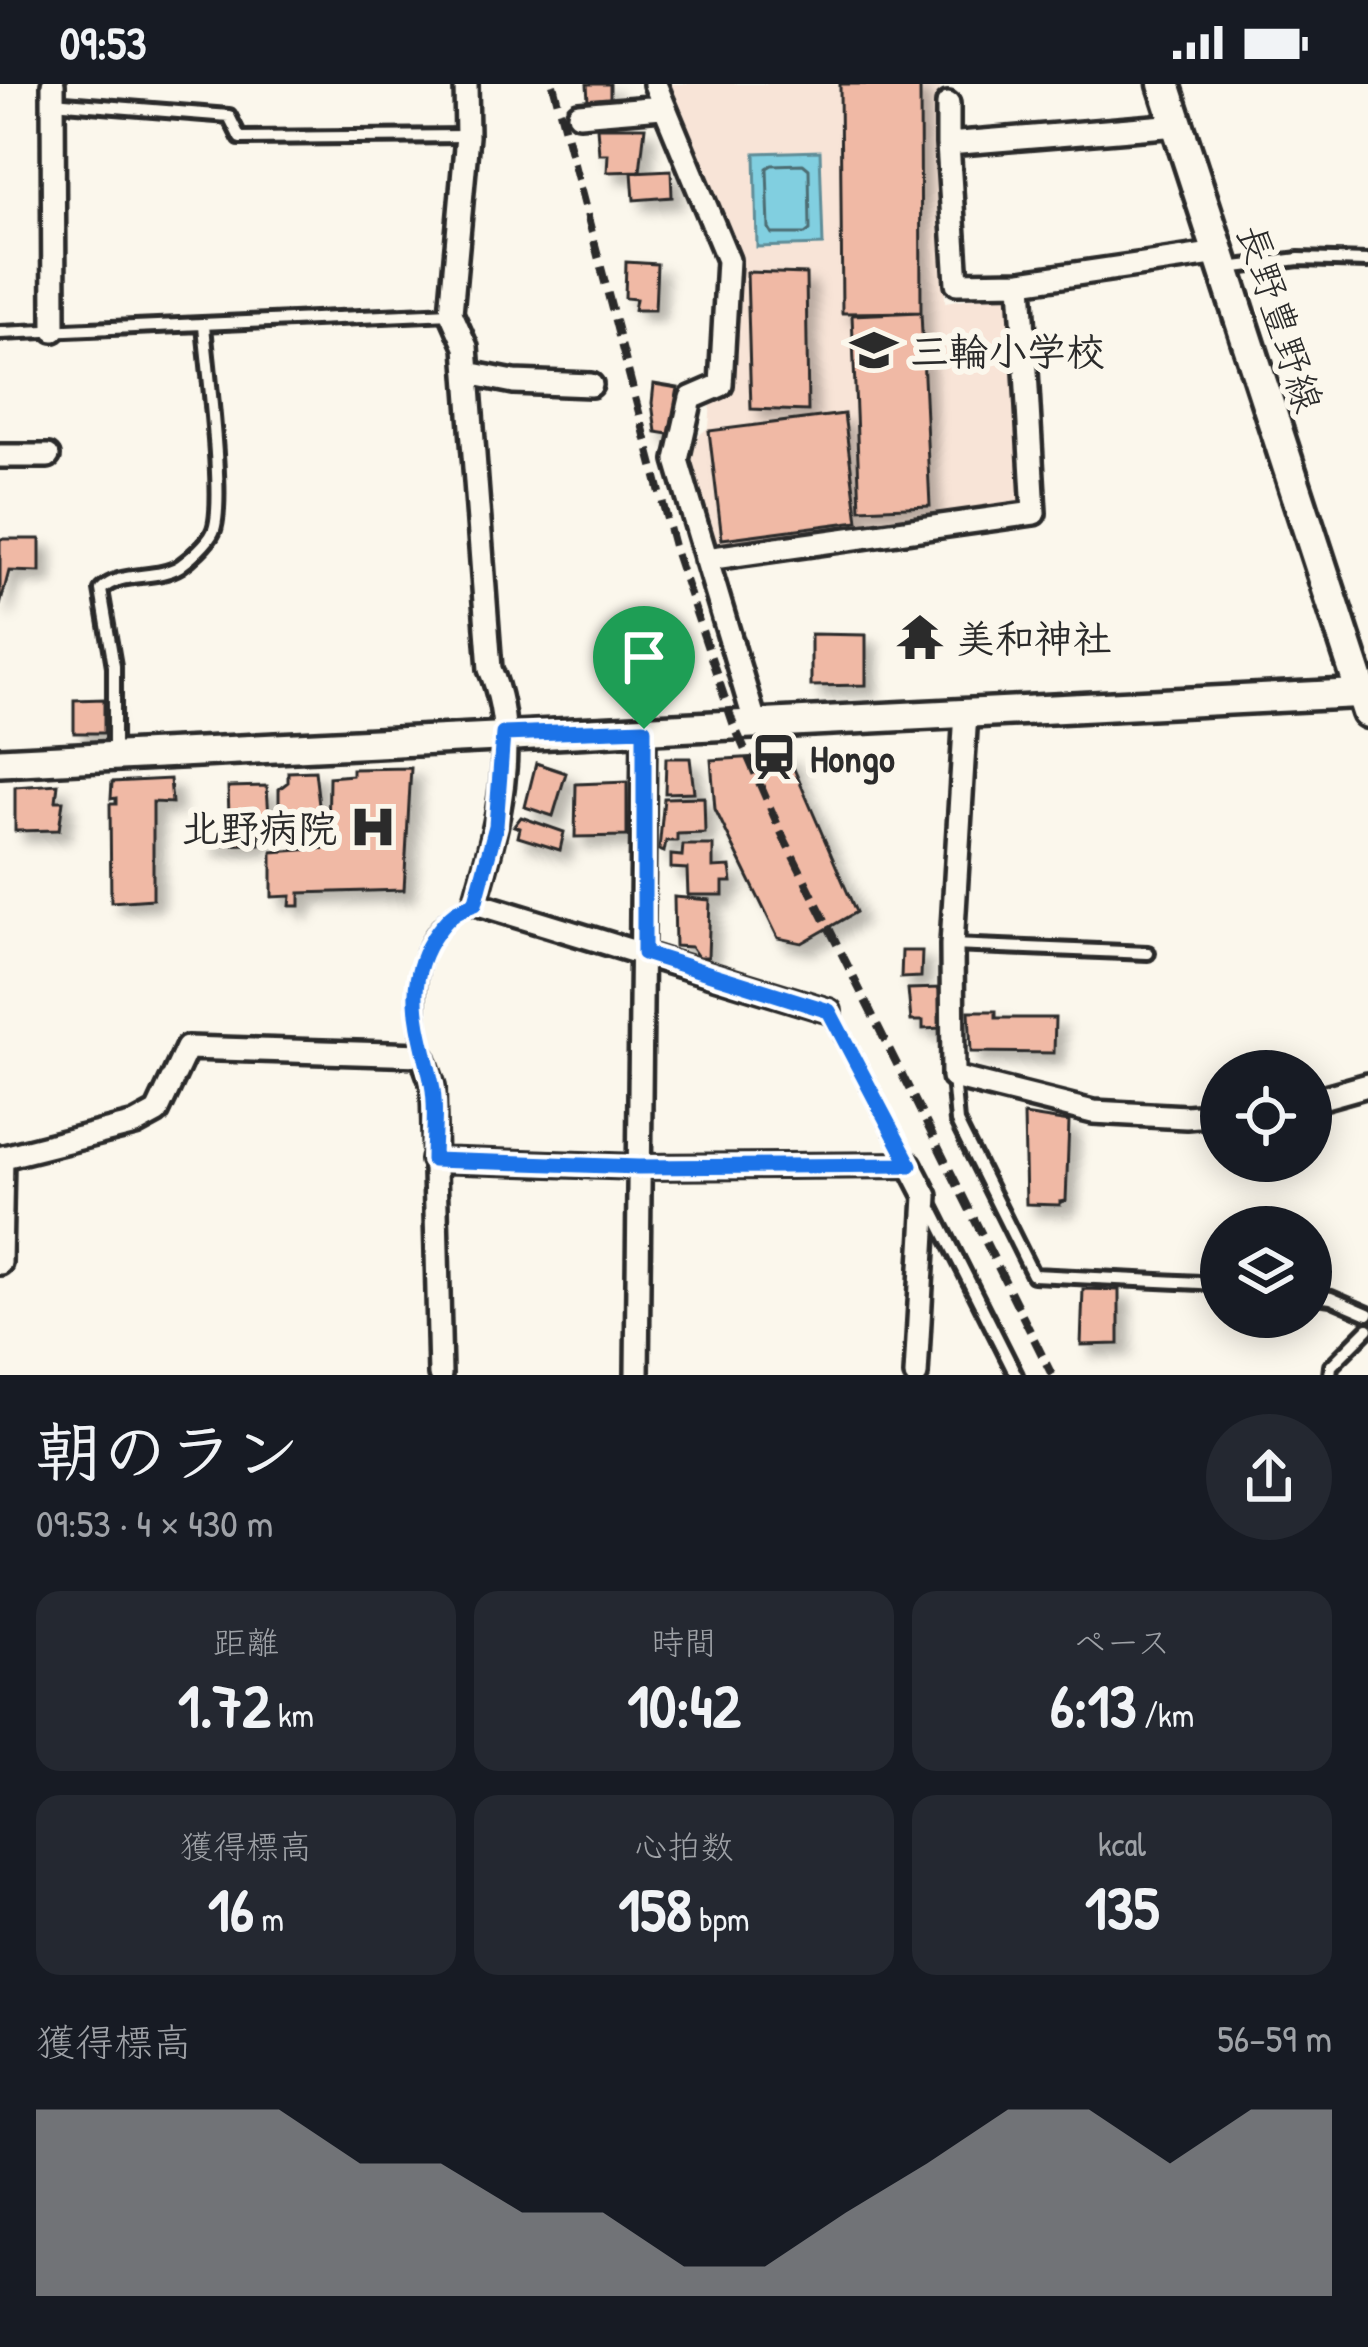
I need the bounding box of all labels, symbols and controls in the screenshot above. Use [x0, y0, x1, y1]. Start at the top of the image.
text: 09:53 [60, 12, 146, 73]
street label: 長野豊野線 [1226, 217, 1336, 419]
place label: 三輪小学校 [910, 324, 1105, 377]
school or university icon: 三輪小学校 [849, 325, 899, 375]
pin [593, 606, 695, 729]
place label: 美和神社 [956, 611, 1112, 664]
temple icon: 美和神社 [895, 612, 945, 662]
icon: arrive [611, 624, 677, 690]
place label: Hongo [810, 731, 895, 785]
station icon: Hongo [749, 732, 799, 782]
place label: 北野病院 [181, 801, 337, 854]
hospital icon: 北野病院 [348, 802, 398, 852]
map controls [1200, 1050, 1332, 1338]
button: locate [1200, 1050, 1332, 1182]
button: layers [1200, 1206, 1332, 1338]
text: 朝のラン [36, 1406, 300, 1496]
button: share [1206, 1414, 1332, 1540]
text: 09:53 · 4 × 430 m [36, 1496, 273, 1549]
text: 距離 [213, 1620, 279, 1664]
text: 時間 [651, 1620, 717, 1664]
text: ペース [1073, 1620, 1171, 1664]
text: 1.72 [178, 1664, 270, 1746]
text: 10:42 [627, 1664, 741, 1746]
text: 6:13 [1050, 1664, 1136, 1746]
text: km [270, 1693, 314, 1737]
text: /km [1136, 1693, 1194, 1737]
text: kcal [1098, 1822, 1146, 1866]
text: 獲得標高 [180, 1824, 312, 1868]
text: 心拍数 [635, 1824, 734, 1868]
text: 135 [1085, 1866, 1159, 1948]
text: 16 [208, 1868, 254, 1950]
text: 158 [619, 1868, 692, 1950]
text: m [254, 1897, 284, 1941]
text: bpm [692, 1897, 749, 1941]
text: 56–59 m [1217, 2011, 1332, 2064]
text: 獲得標高 [36, 2015, 192, 2068]

